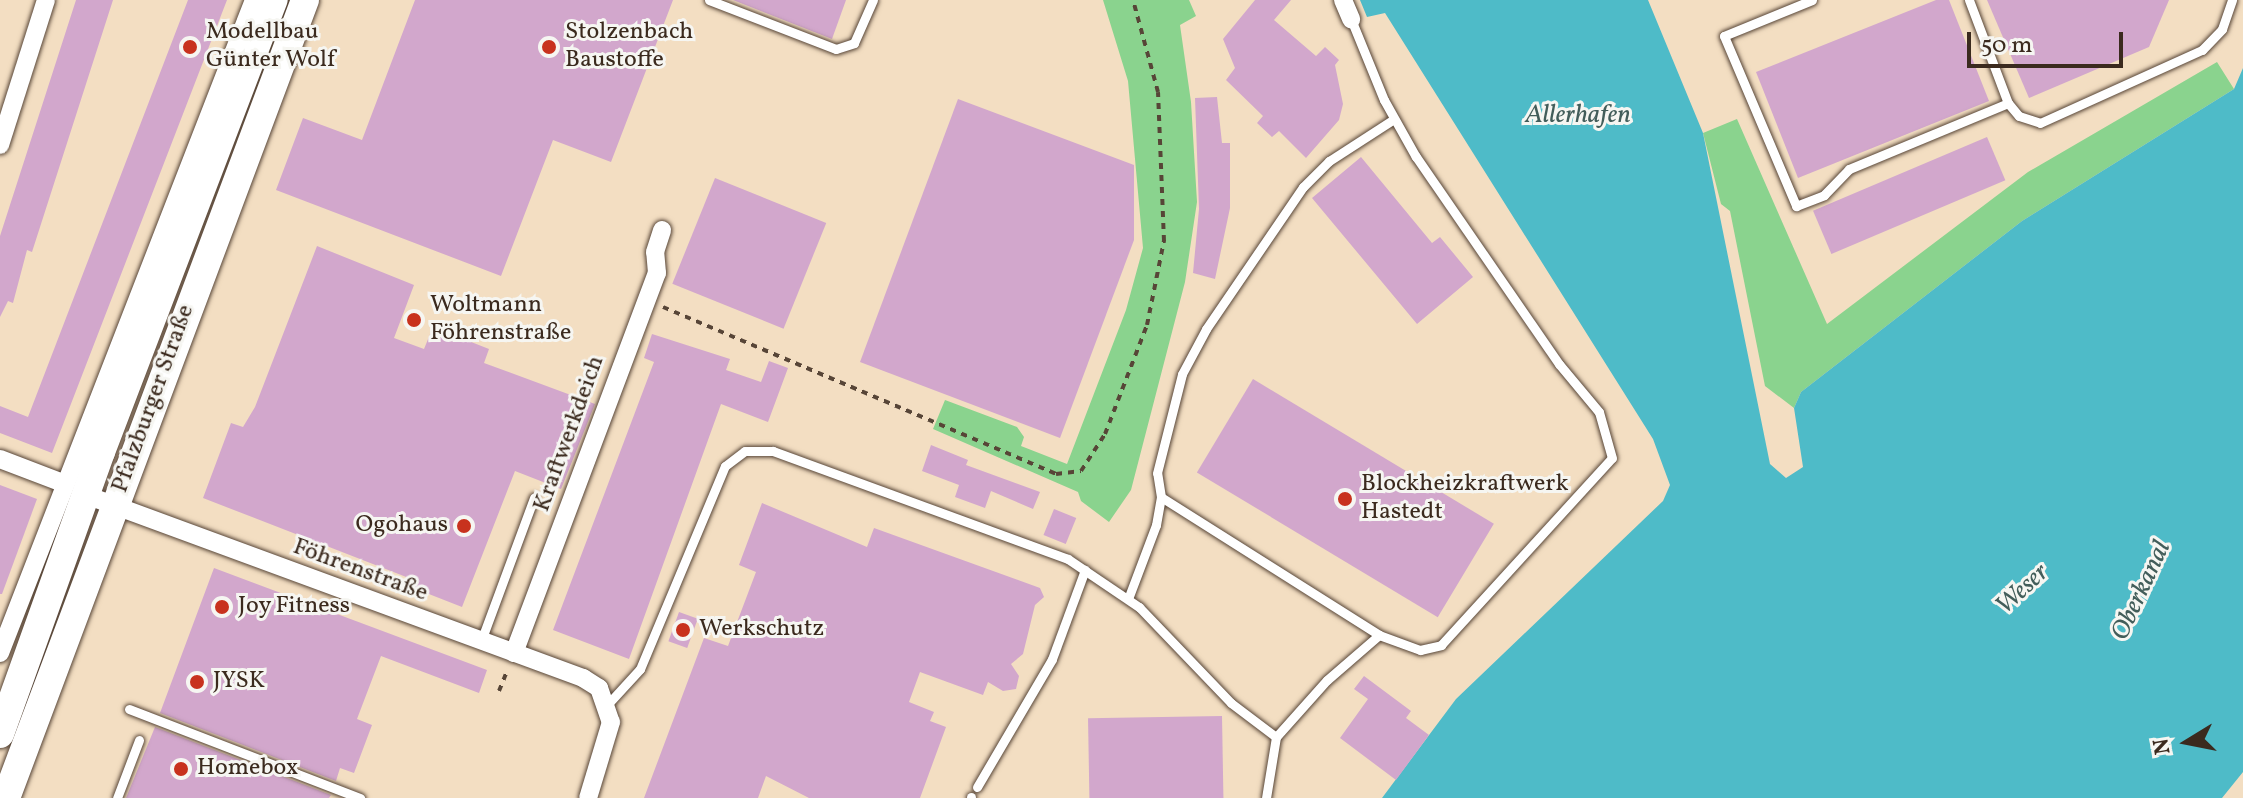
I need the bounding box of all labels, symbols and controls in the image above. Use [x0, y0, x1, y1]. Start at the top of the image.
scale bar [1971, 16, 2127, 66]
place label: Modellbau Günter Wolf [206, 19, 336, 75]
place label: Stolzenbach Baustoffe [565, 19, 693, 75]
text: 50 m [1981, 29, 2033, 63]
marker: Modellbau Günter Wolf [181, 38, 199, 56]
marker: Stolzenbach Baustoffe [540, 38, 558, 56]
water label: Allerhafen [1525, 100, 1631, 132]
place label: Woltmann Föhrenstraße [430, 292, 571, 348]
street label: Pfalzburger Straße [107, 301, 201, 497]
marker: Woltmann Föhrenstraße [405, 311, 423, 329]
street label: Kraftwerkdeich [528, 352, 612, 516]
place label: Blockheizkraftwerk Hastedt [1361, 471, 1569, 527]
marker: Blockheizkraftwerk Hastedt [1336, 490, 1354, 508]
place label: Ogohaus [356, 512, 448, 540]
marker: Ogohaus [455, 517, 473, 535]
street label: Föhrenstraße [289, 533, 431, 609]
water label: Oberkanal [2105, 536, 2179, 646]
water label: Weser [1990, 558, 2056, 622]
place label: Joy Fitness [238, 593, 351, 621]
marker: Joy Fitness [213, 598, 231, 616]
place label: Werkschutz [699, 616, 824, 644]
marker: Werkschutz [674, 621, 692, 639]
place label: JYSK [213, 668, 265, 696]
marker: JYSK [188, 673, 206, 691]
north arrow [2147, 702, 2227, 782]
text: N [2146, 736, 2180, 757]
place label: Homebox [197, 755, 298, 783]
marker: Homebox [172, 760, 190, 778]

